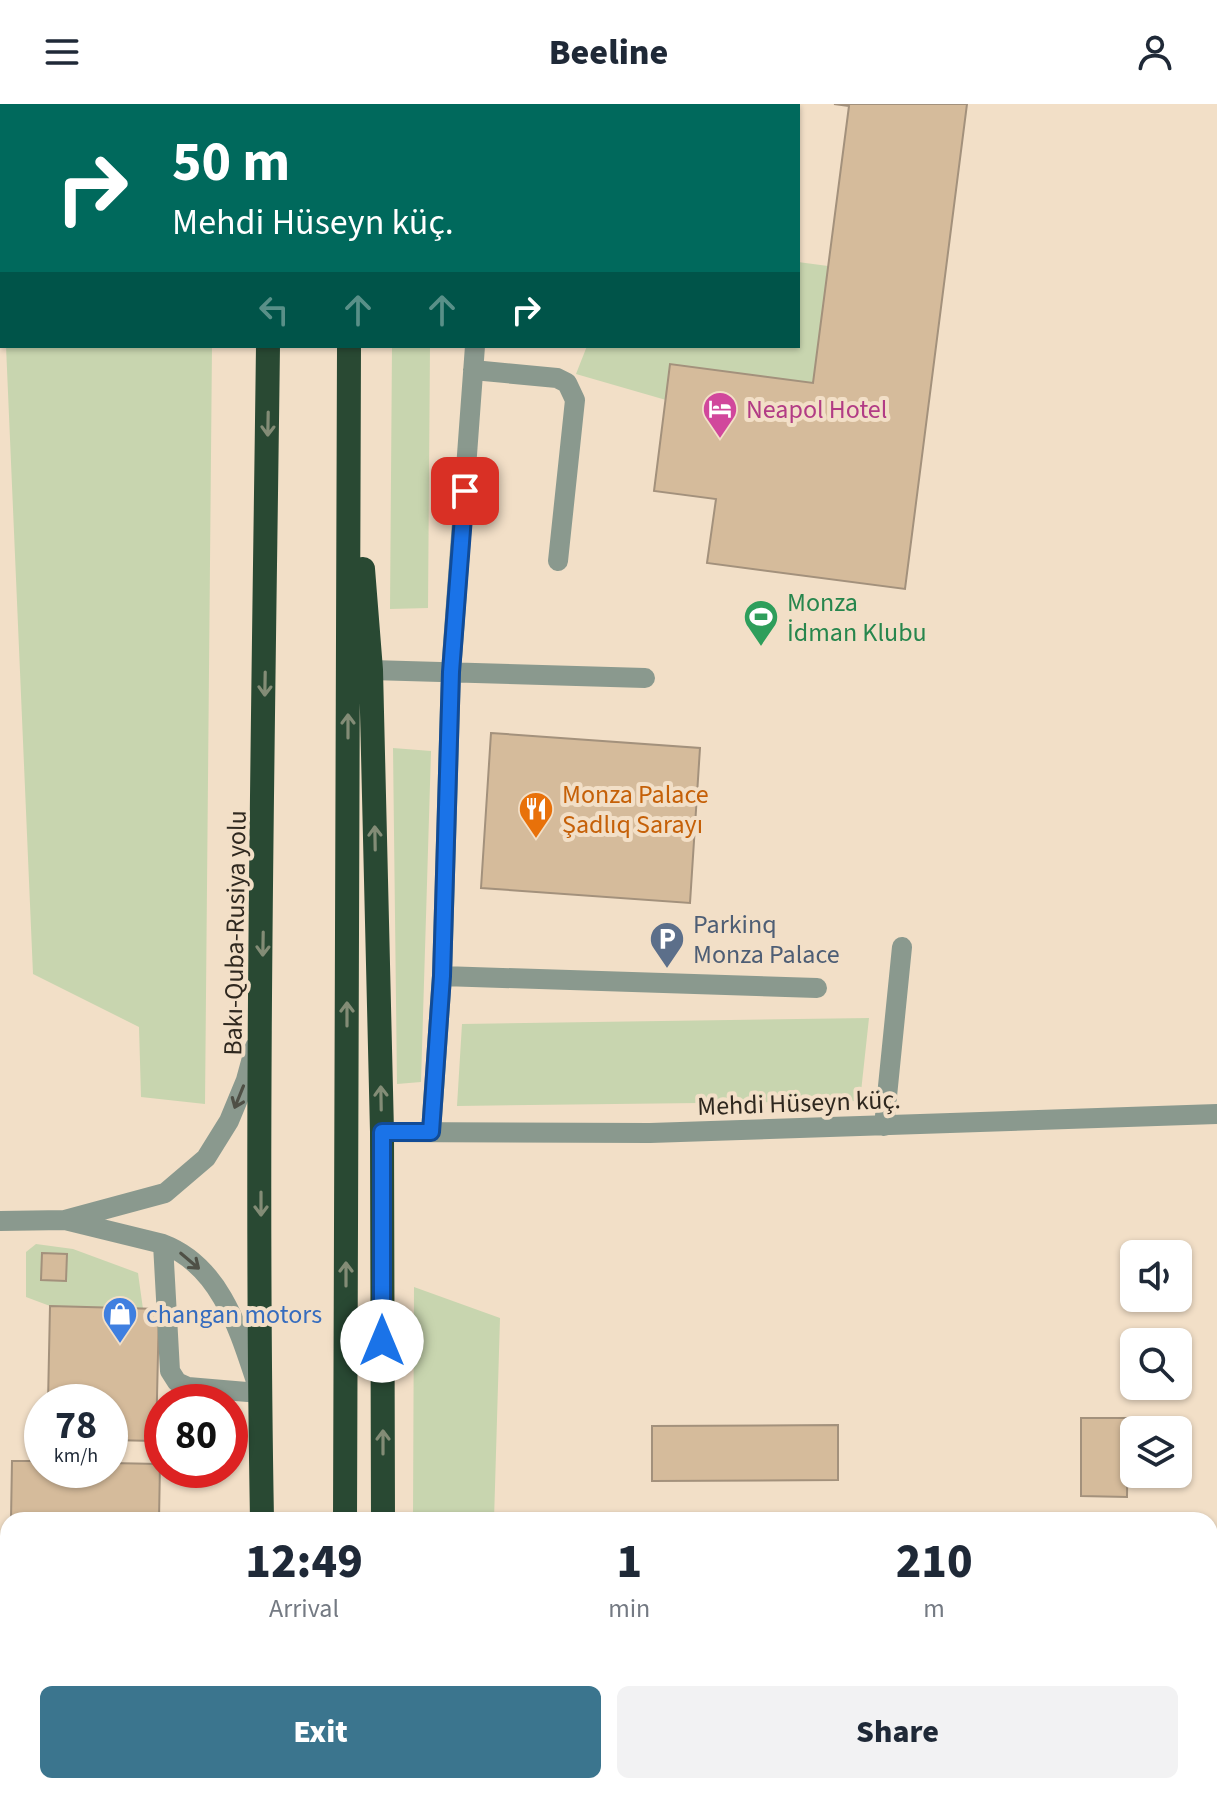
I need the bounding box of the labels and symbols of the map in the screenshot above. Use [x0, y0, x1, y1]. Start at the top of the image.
hotel icon: Neapol Hotel [701, 390, 739, 440]
place label: Neapol Hotel [746, 391, 887, 428]
one-way arrow [260, 410, 275, 437]
pin [431, 457, 499, 525]
place label: Monza İdman Klubu [787, 584, 927, 651]
sports icon: Monza İdman Klubu [742, 598, 780, 648]
one-way arrow [257, 670, 273, 697]
one-way arrow [340, 713, 356, 740]
place label: Monza Palace Şadlıq Sarayı [562, 776, 709, 843]
restaurant icon: Monza Palace Şadlıq Sarayı [517, 790, 555, 840]
street label: Bakı-Quba-Rusiya yolu [214, 810, 256, 1056]
one-way arrow [367, 825, 383, 852]
place label: Parkinq Monza Palace [693, 906, 840, 973]
parking icon: Parkinq Monza Palace [648, 920, 686, 970]
one-way arrow [255, 930, 270, 957]
one-way arrow [339, 1001, 355, 1028]
street label: Mehdi Hüseyn küç. [697, 1081, 901, 1125]
one-way arrow [231, 1084, 245, 1109]
one-way arrow [374, 1085, 389, 1112]
one-way arrow [253, 1190, 269, 1217]
one-way arrow [180, 1252, 200, 1270]
one-way arrow [338, 1261, 354, 1288]
shop icon: changan motors [101, 1295, 139, 1345]
place label: changan motors [146, 1296, 322, 1333]
position arrow [340, 1299, 424, 1383]
speed limit sign: 80 [144, 1384, 248, 1488]
one-way arrow [375, 1429, 390, 1456]

